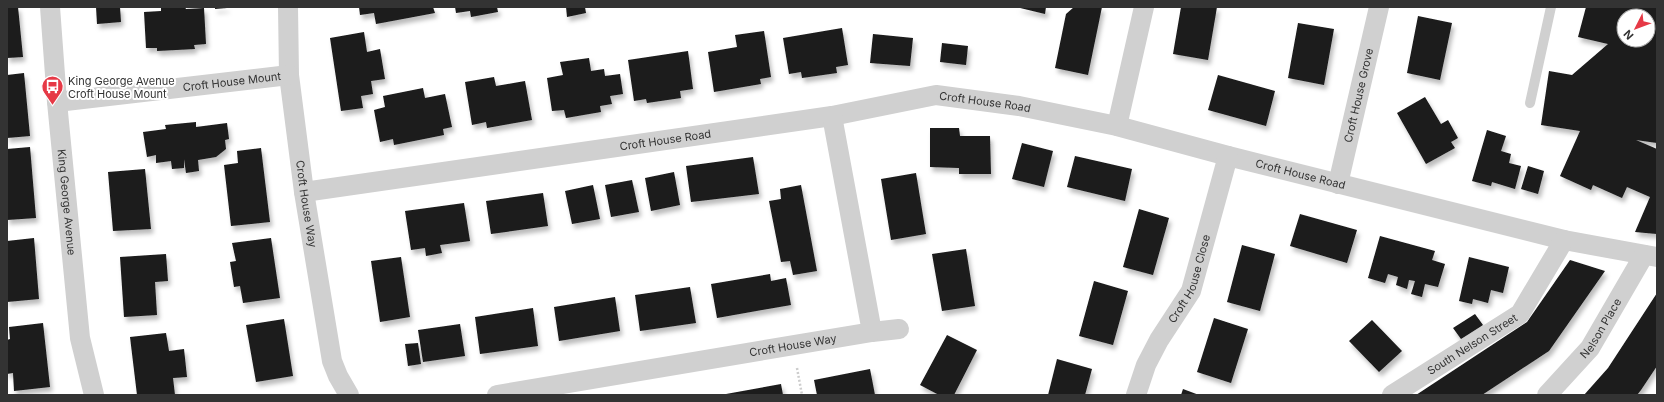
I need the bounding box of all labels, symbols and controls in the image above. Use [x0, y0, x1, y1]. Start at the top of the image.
north arrow [1616, 8, 1656, 48]
text: N [1621, 27, 1637, 42]
street label: Croft House Grove [1341, 47, 1376, 144]
street label: Croft House Mount [182, 69, 282, 94]
bus stop icon: King George Avenue Croft House Mount [39, 74, 65, 107]
place label: King George Avenue Croft House Mount [68, 74, 175, 101]
street label: Croft House Road [938, 88, 1032, 115]
street label: Croft House Road [619, 126, 712, 153]
street label: King George Avenue [55, 148, 79, 256]
street label: Croft House Road [1254, 156, 1347, 192]
street label: Croft House Way [293, 159, 320, 249]
street label: Croft House Close [1165, 233, 1213, 326]
street label: Nelson Place [1577, 296, 1624, 361]
street label: South Nelson Street [1425, 310, 1520, 378]
street label: Croft House Way [748, 331, 837, 360]

